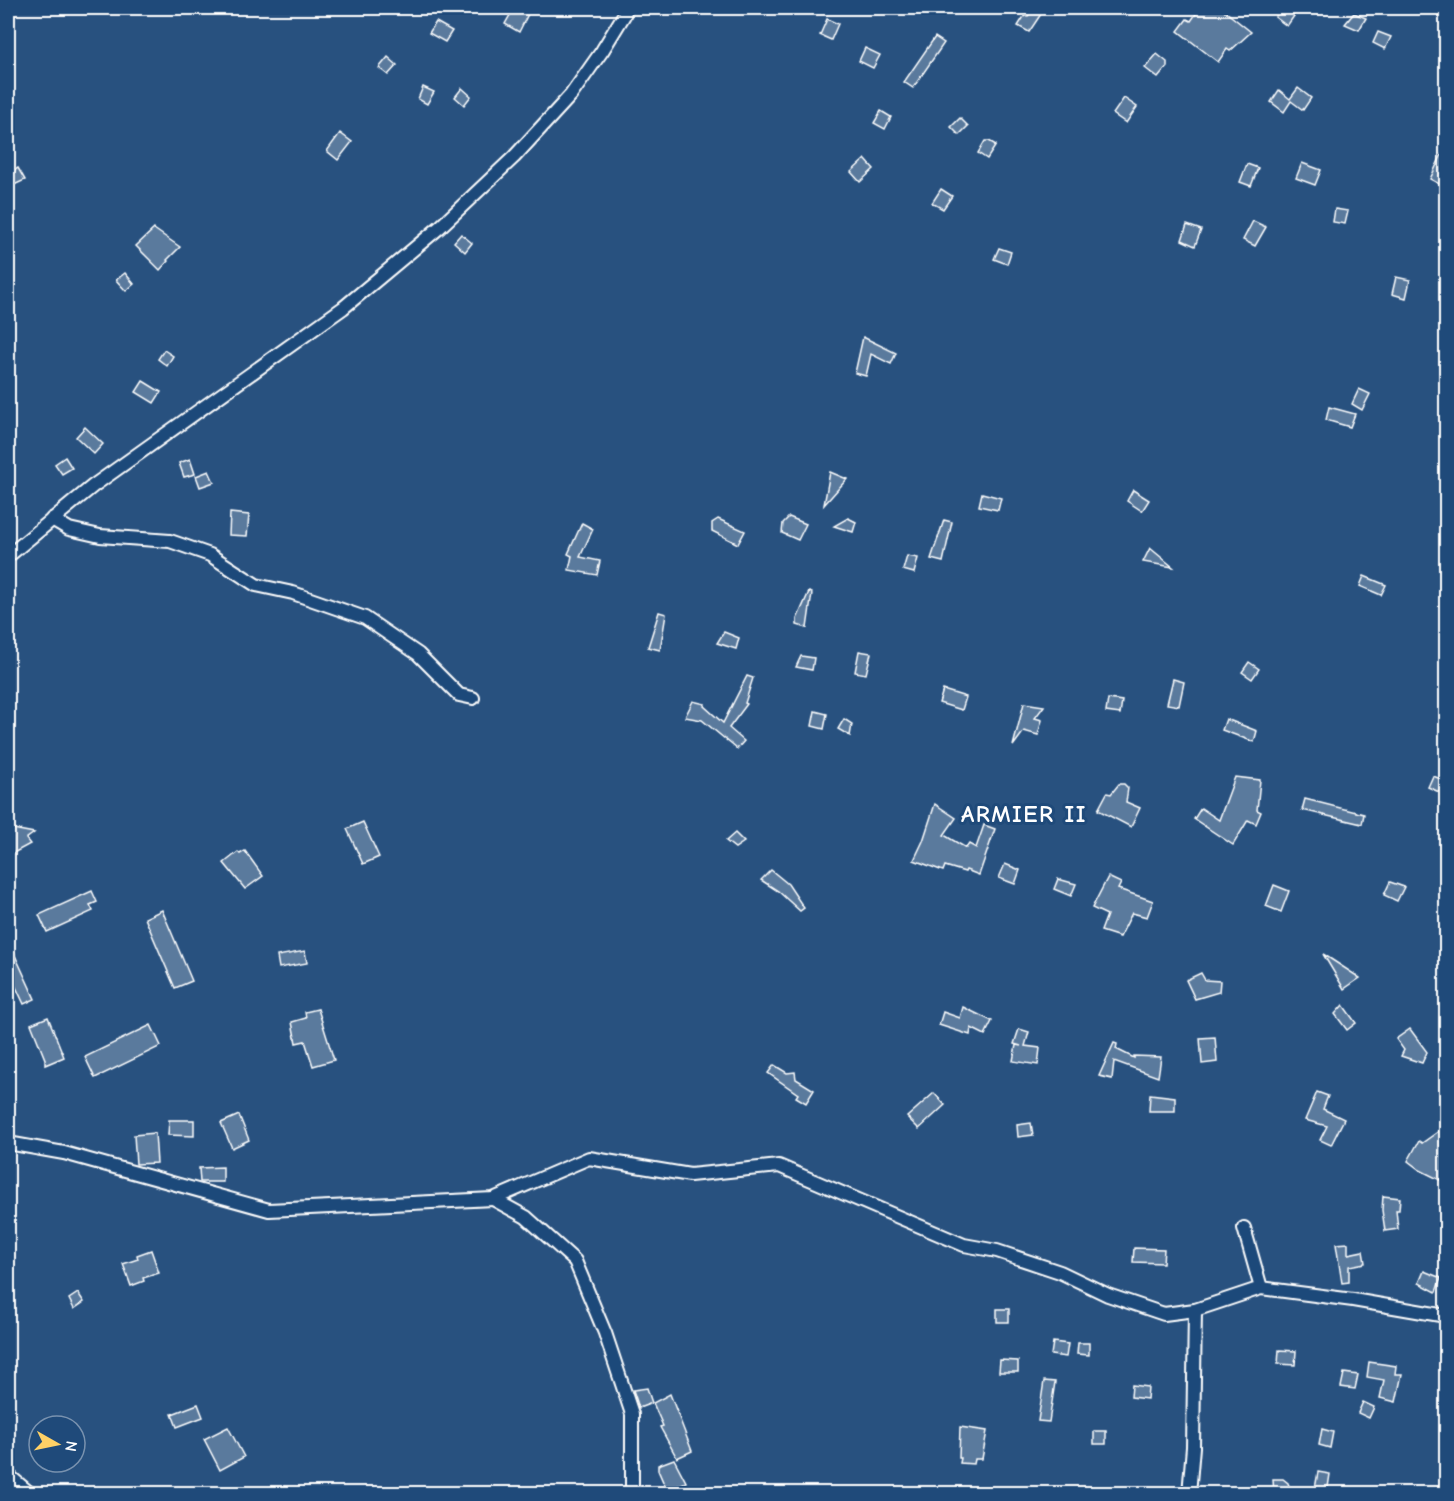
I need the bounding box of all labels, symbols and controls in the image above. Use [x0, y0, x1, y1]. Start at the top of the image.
district label: ARMIER II [961, 800, 1087, 828]
north arrow [27, 1414, 87, 1474]
text: N [61, 1440, 81, 1453]

